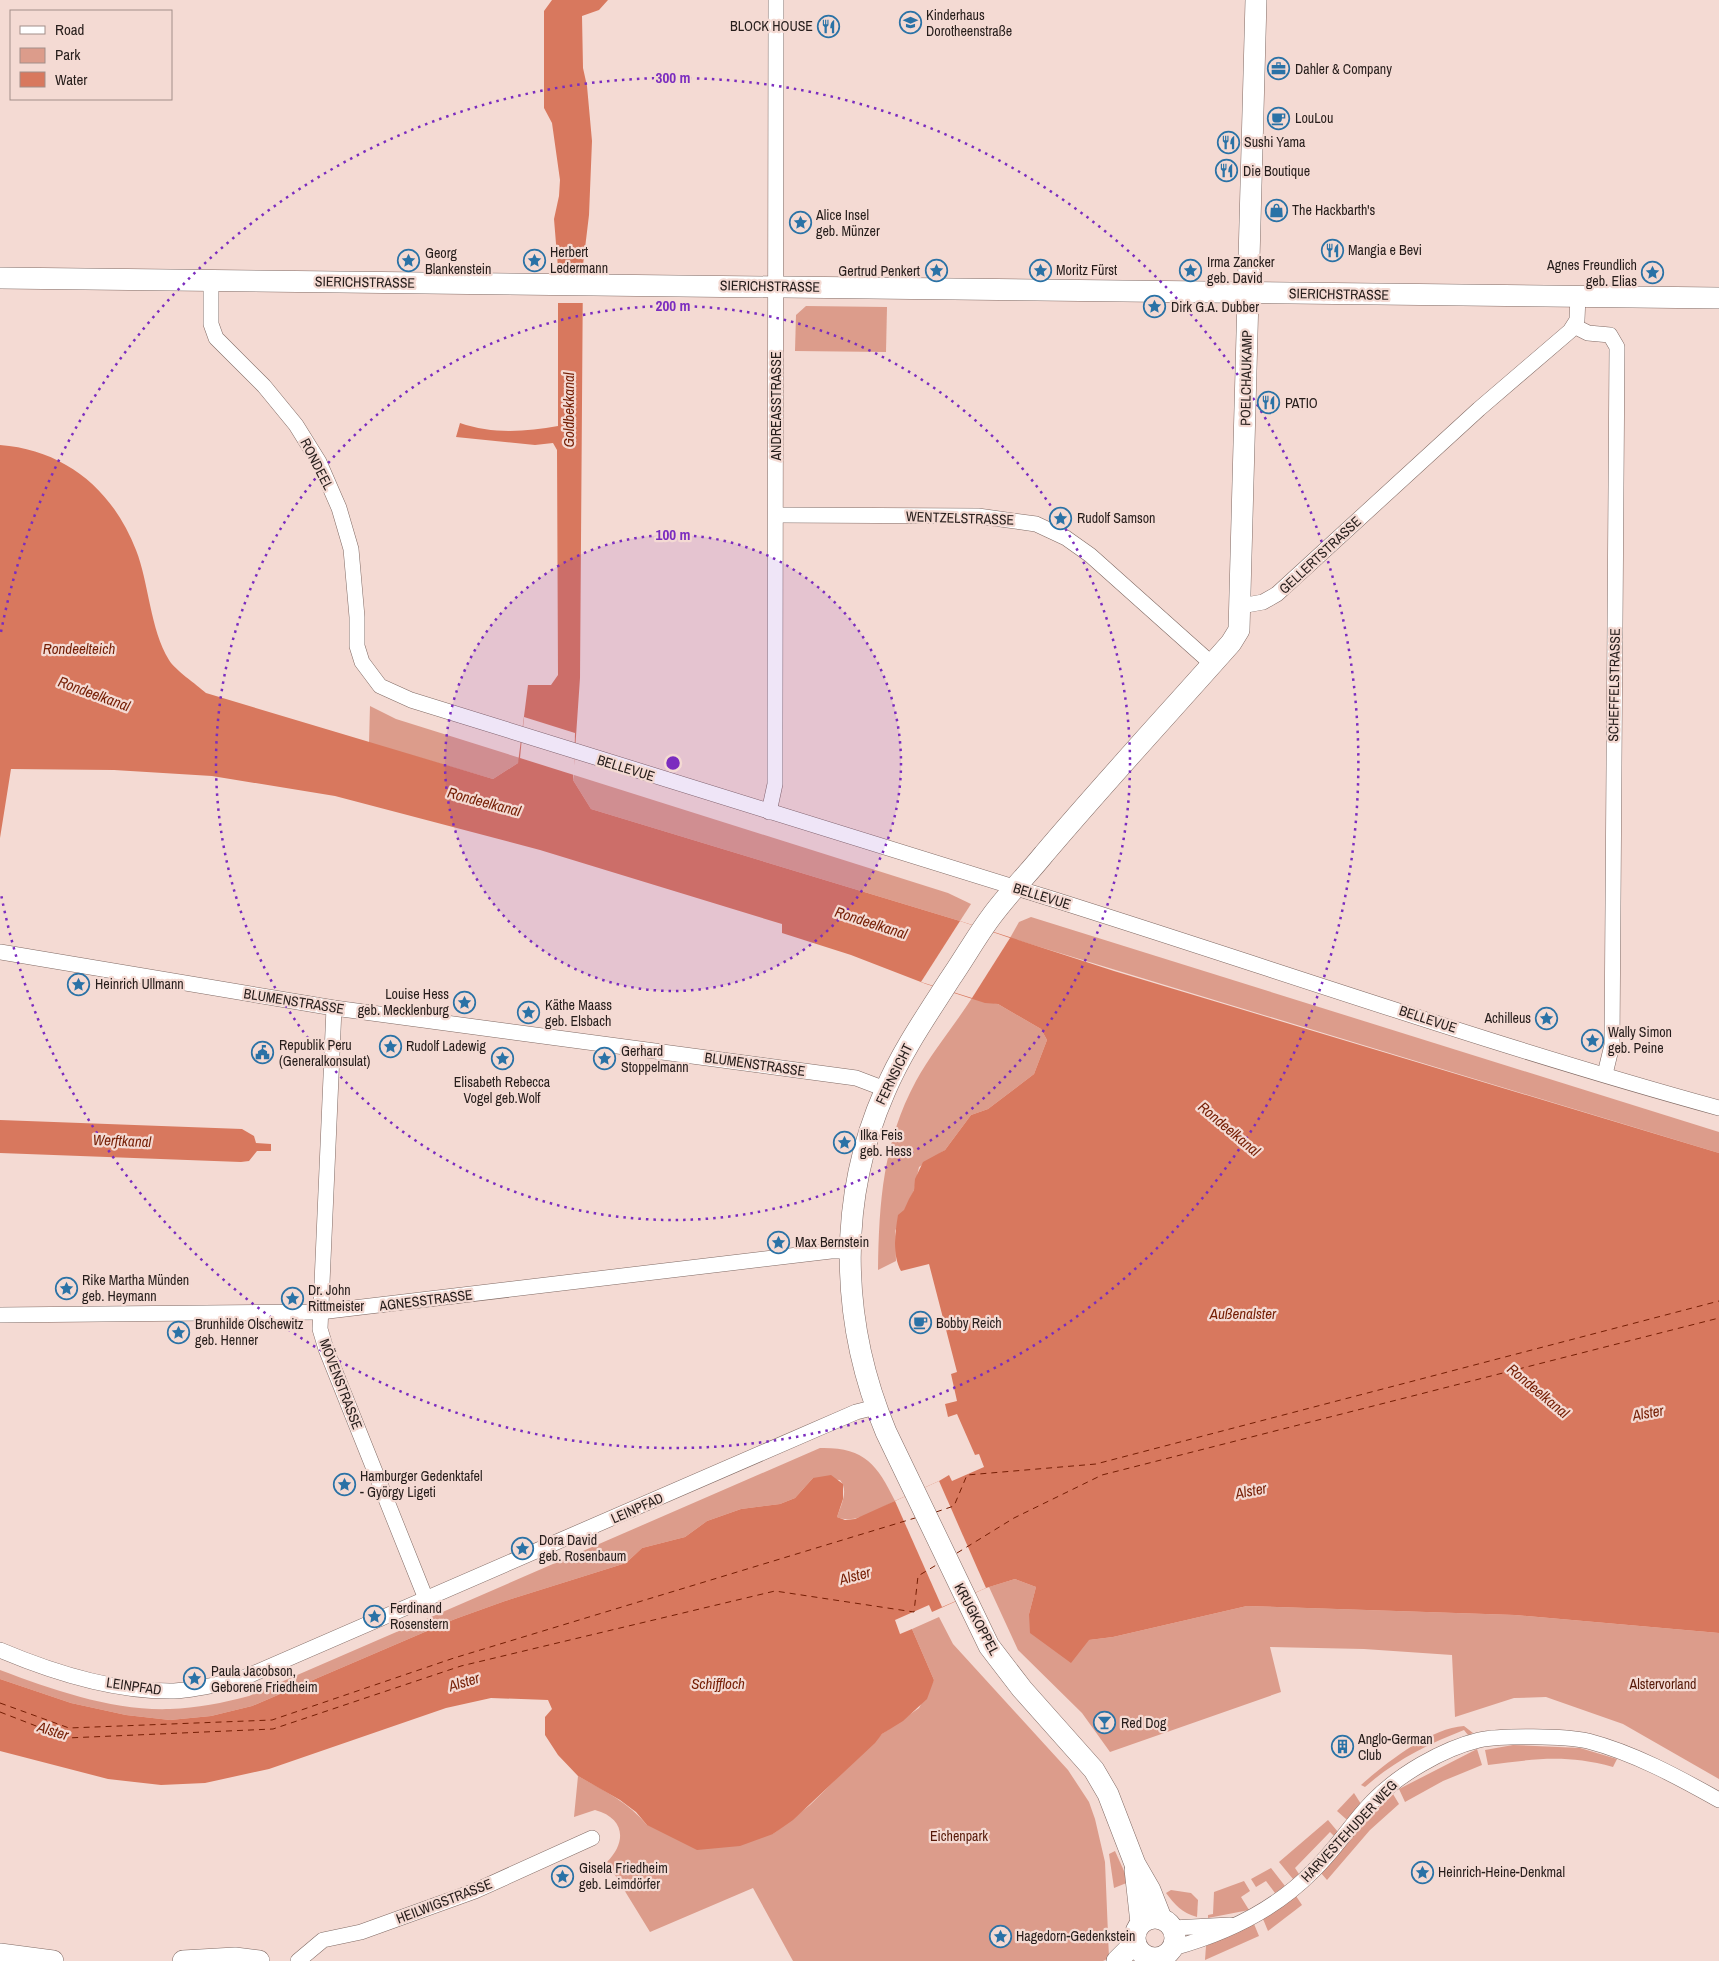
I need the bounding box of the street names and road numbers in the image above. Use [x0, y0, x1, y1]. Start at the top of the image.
street label: SIERICHSTRASSE [315, 272, 415, 292]
street label: SIERICHSTRASSE [720, 276, 820, 296]
street label: SIERICHSTRASSE [1289, 284, 1389, 304]
street label: POELCHAUKAMP [1236, 330, 1256, 426]
street label: ANDREASSTRASSE [767, 351, 785, 462]
street label: RONDEEL [296, 435, 338, 493]
street label: WENTZELSTRASSE [905, 507, 1015, 529]
street label: GELLERTSTRASSE [1275, 512, 1365, 598]
street label: SCHEFFELSTRASSE [1604, 628, 1624, 742]
street label: BELLEVUE [595, 751, 657, 785]
street label: BELLEVUE [1011, 879, 1073, 913]
street label: BLUMENSTRASSE [242, 984, 346, 1018]
street label: BELLEVUE [1397, 1001, 1459, 1037]
street label: FERNSICHT [872, 1041, 916, 1107]
street label: BLUMENSTRASSE [704, 1048, 806, 1080]
street label: AGNESSTRASSE [377, 1285, 474, 1315]
street label: MÖVENSTRASSE [315, 1336, 367, 1432]
street label: LEINPFAD [608, 1488, 666, 1528]
street label: KRUGKOPPEL [950, 1580, 1004, 1659]
street label: LEINPFAD [105, 1673, 163, 1699]
street label: HARVESTEHUDER WEG [1297, 1776, 1401, 1886]
street label: HEILWIGSTRASSE [394, 1874, 494, 1928]

